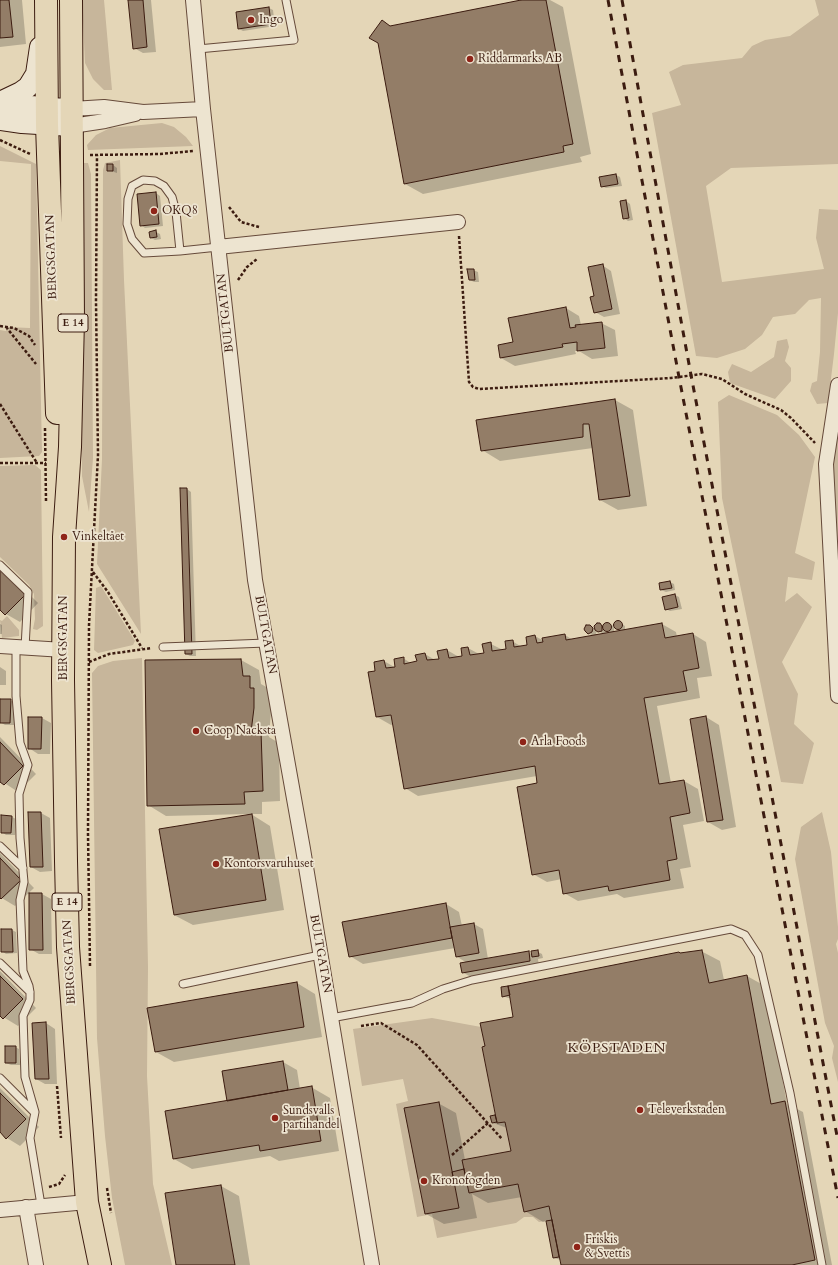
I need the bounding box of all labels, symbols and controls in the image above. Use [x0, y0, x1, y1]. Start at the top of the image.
place label: Ingo [259, 13, 283, 27]
marker: Ingo [246, 15, 256, 25]
place label: Riddarmarks AB [478, 52, 562, 66]
marker: Riddarmarks AB [465, 54, 475, 64]
place label: OKQ8 [162, 204, 198, 218]
marker: OKQ8 [149, 206, 159, 216]
street label: BERGSGATAN [43, 214, 61, 300]
street label: BULTGATAN [215, 273, 237, 353]
road number: E 14 [58, 314, 88, 332]
place label: Vinkeltået [72, 530, 124, 544]
marker: Vinkeltået [59, 532, 69, 542]
street label: BULTGATAN [251, 595, 279, 675]
street label: BERGSGATAN [57, 596, 71, 680]
place label: Coop Nacksta [204, 724, 276, 738]
marker: Coop Nacksta [191, 726, 201, 736]
place label: Arla Foods [531, 735, 586, 749]
marker: Arla Foods [518, 737, 528, 747]
place label: Kontorsvaruhuset [224, 857, 314, 871]
marker: Kontorsvaruhuset [211, 859, 221, 869]
road number: E 14 [52, 893, 82, 911]
street label: BULTGATAN [306, 914, 334, 994]
street label: BERGSGATAN [61, 919, 79, 1005]
district label: KÖPSTADEN [568, 1041, 666, 1057]
place label: Televerkstaden [648, 1103, 725, 1117]
place label: Sundsvalls partihandel [283, 1104, 340, 1132]
marker: Televerkstaden [635, 1105, 645, 1115]
marker: Sundsvalls partihandel [270, 1113, 280, 1123]
place label: Kronofogden [432, 1174, 501, 1188]
marker: Kronofogden [419, 1176, 429, 1186]
place label: Friskis & Svettis [585, 1233, 630, 1261]
marker: Friskis & Svettis [572, 1242, 582, 1252]

